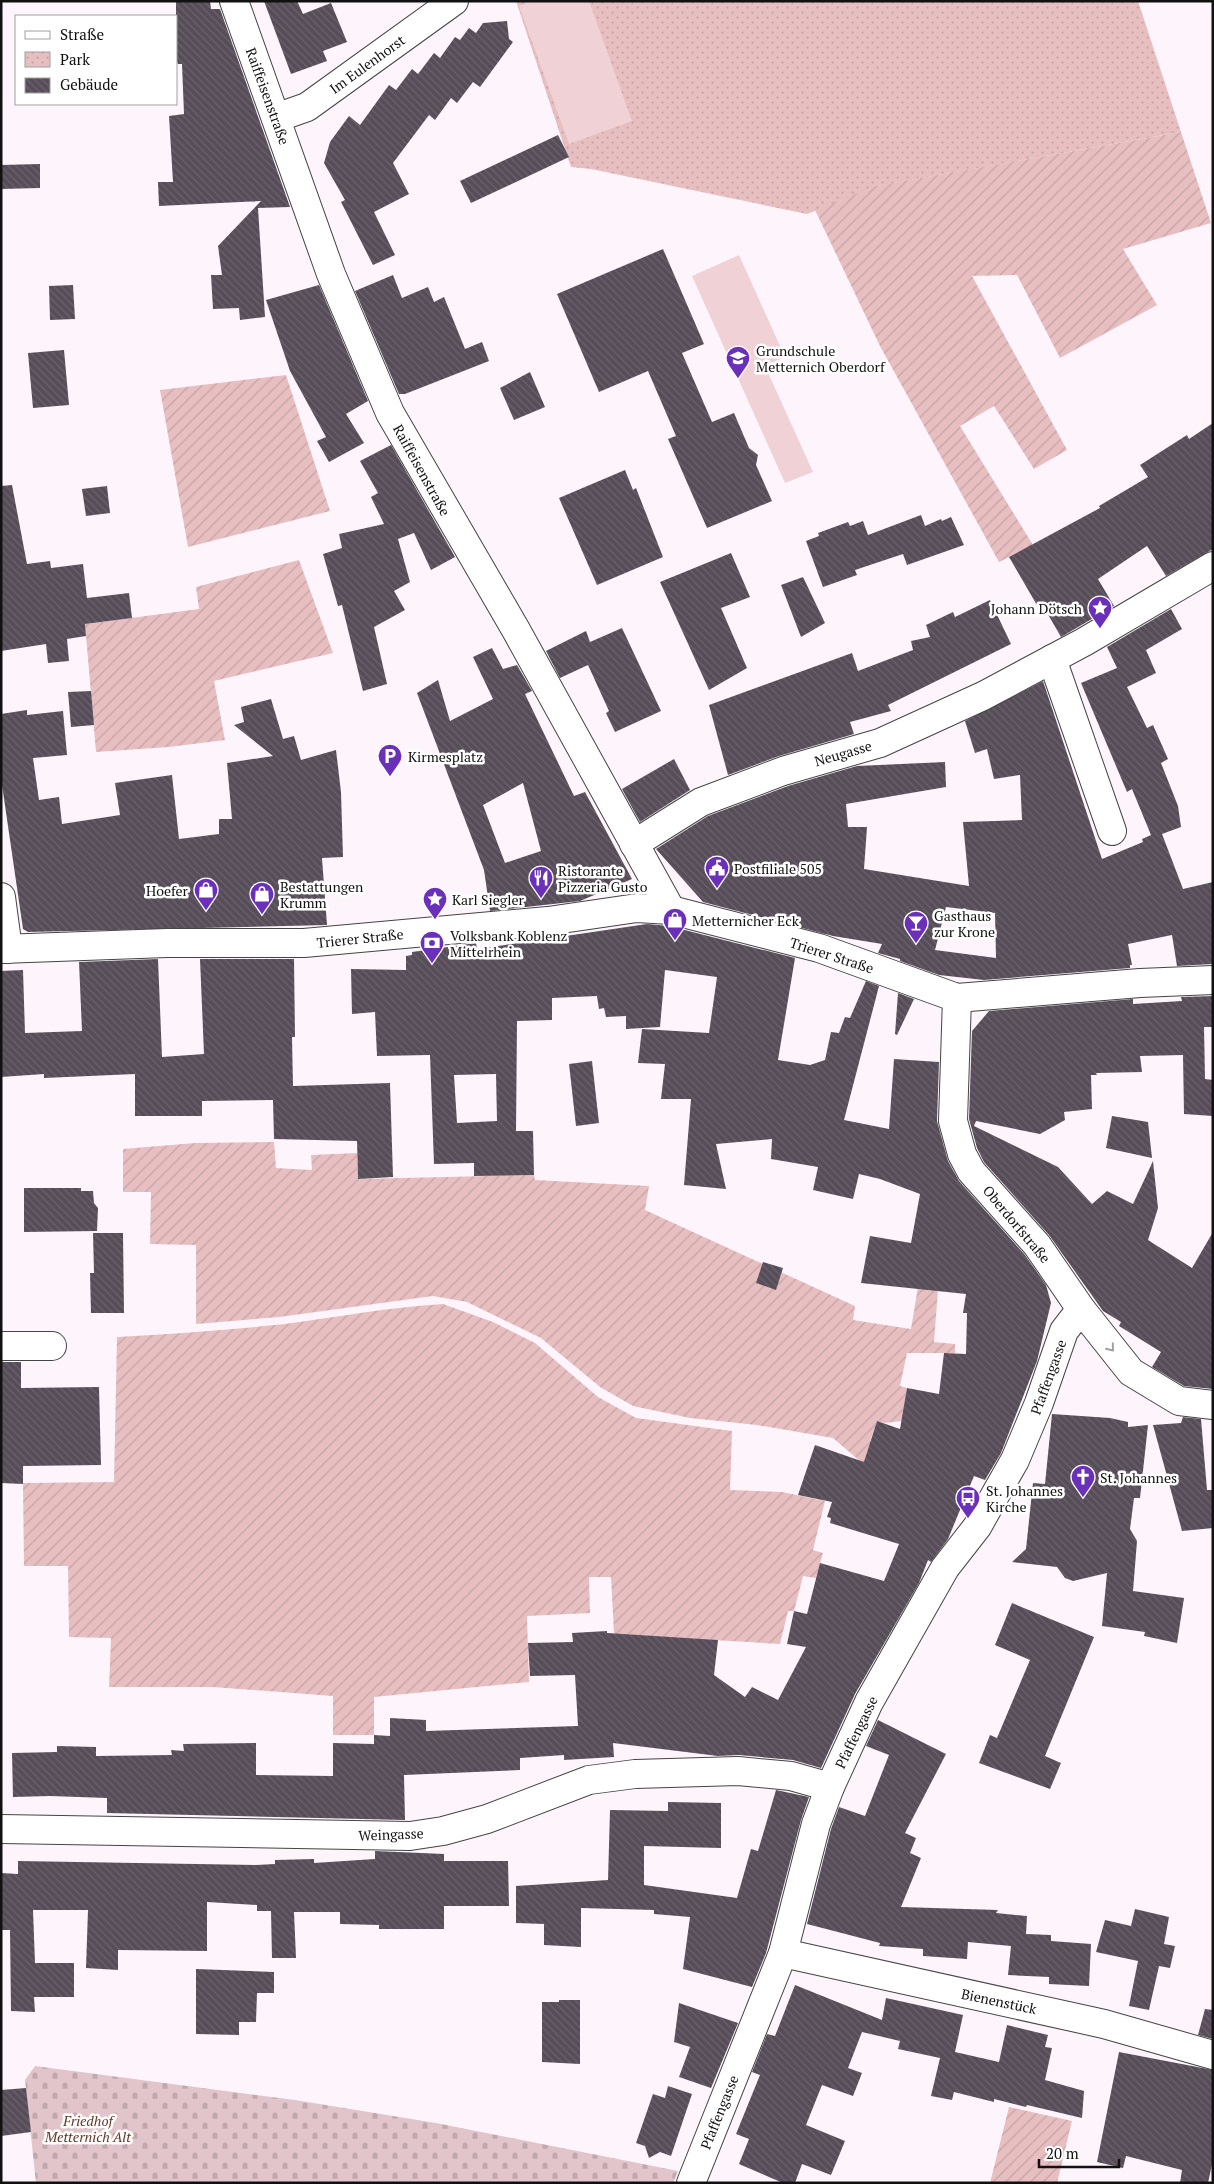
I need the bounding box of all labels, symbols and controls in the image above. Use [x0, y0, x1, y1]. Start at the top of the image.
legend [15, 15, 178, 105]
text: Straße [60, 24, 104, 44]
street label: Im Eulenhorst [326, 30, 409, 98]
street label: Raiffeisenstraße [242, 45, 294, 147]
text: Park [60, 49, 90, 69]
text: Gebäude [60, 74, 118, 94]
place label: Grundschule Metternich Oberdorf [756, 341, 886, 376]
school or university icon: Grundschule Metternich Oberdorf [725, 345, 751, 379]
street label: Raiffeisenstraße [389, 421, 455, 519]
place icon: Johann Dötsch [1087, 595, 1113, 629]
place label: Johann Dötsch [991, 599, 1082, 618]
street label: Neugasse [812, 736, 874, 770]
parking icon: Kirmesplatz [377, 743, 403, 777]
place label: Kirmesplatz [408, 747, 483, 766]
public building icon: Postfiliale 505 [704, 855, 730, 889]
place label: Postfiliale 505 [734, 859, 822, 878]
place label: Ristorante Pizzeria Gusto [558, 861, 648, 896]
restaurant icon: Ristorante Pizzeria Gusto [528, 865, 554, 899]
shop icon: Hoefer [193, 877, 219, 911]
place label: Bestattungen Krumm [280, 877, 364, 912]
place label: Hoefer [146, 881, 189, 900]
shop icon: Bestattungen Krumm [249, 881, 275, 915]
place icon: Karl Siegler [422, 886, 448, 920]
place label: Karl Siegler [452, 890, 524, 909]
place label: Gasthaus zur Krone [934, 906, 995, 941]
shop icon: Metternicher Eck [662, 907, 688, 941]
bar icon: Gasthaus zur Krone [903, 910, 929, 944]
place label: Metternicher Eck [692, 911, 800, 930]
street label: Trierer Straße [316, 924, 404, 952]
place label: Volksbank Koblenz Mittelrhein [450, 926, 568, 961]
bank icon: Volksbank Koblenz Mittelrhein [419, 930, 445, 964]
street label: Trierer Straße [788, 932, 876, 978]
street label: Oberdorfstraße [979, 1181, 1055, 1267]
street label: Pfaffengasse [1026, 1337, 1070, 1417]
one-way arrow [1106, 1342, 1115, 1351]
church icon: St. Johannes [1070, 1464, 1096, 1498]
place label: St. Johannes [1100, 1468, 1177, 1487]
place label: St. Johannes Kirche [986, 1481, 1063, 1516]
bus stop icon: St. Johannes Kirche [955, 1485, 981, 1519]
street label: Pfaffengasse [830, 1693, 882, 1771]
street label: Weingasse [358, 1823, 424, 1845]
street label: Bienenstück [960, 1984, 1039, 2018]
street label: Pfaffengasse [695, 2072, 743, 2152]
park label: Friedhof Metternich Alt [44, 2111, 131, 2146]
scale bar [1039, 2136, 1119, 2168]
text: 20 m [1046, 2143, 1079, 2163]

